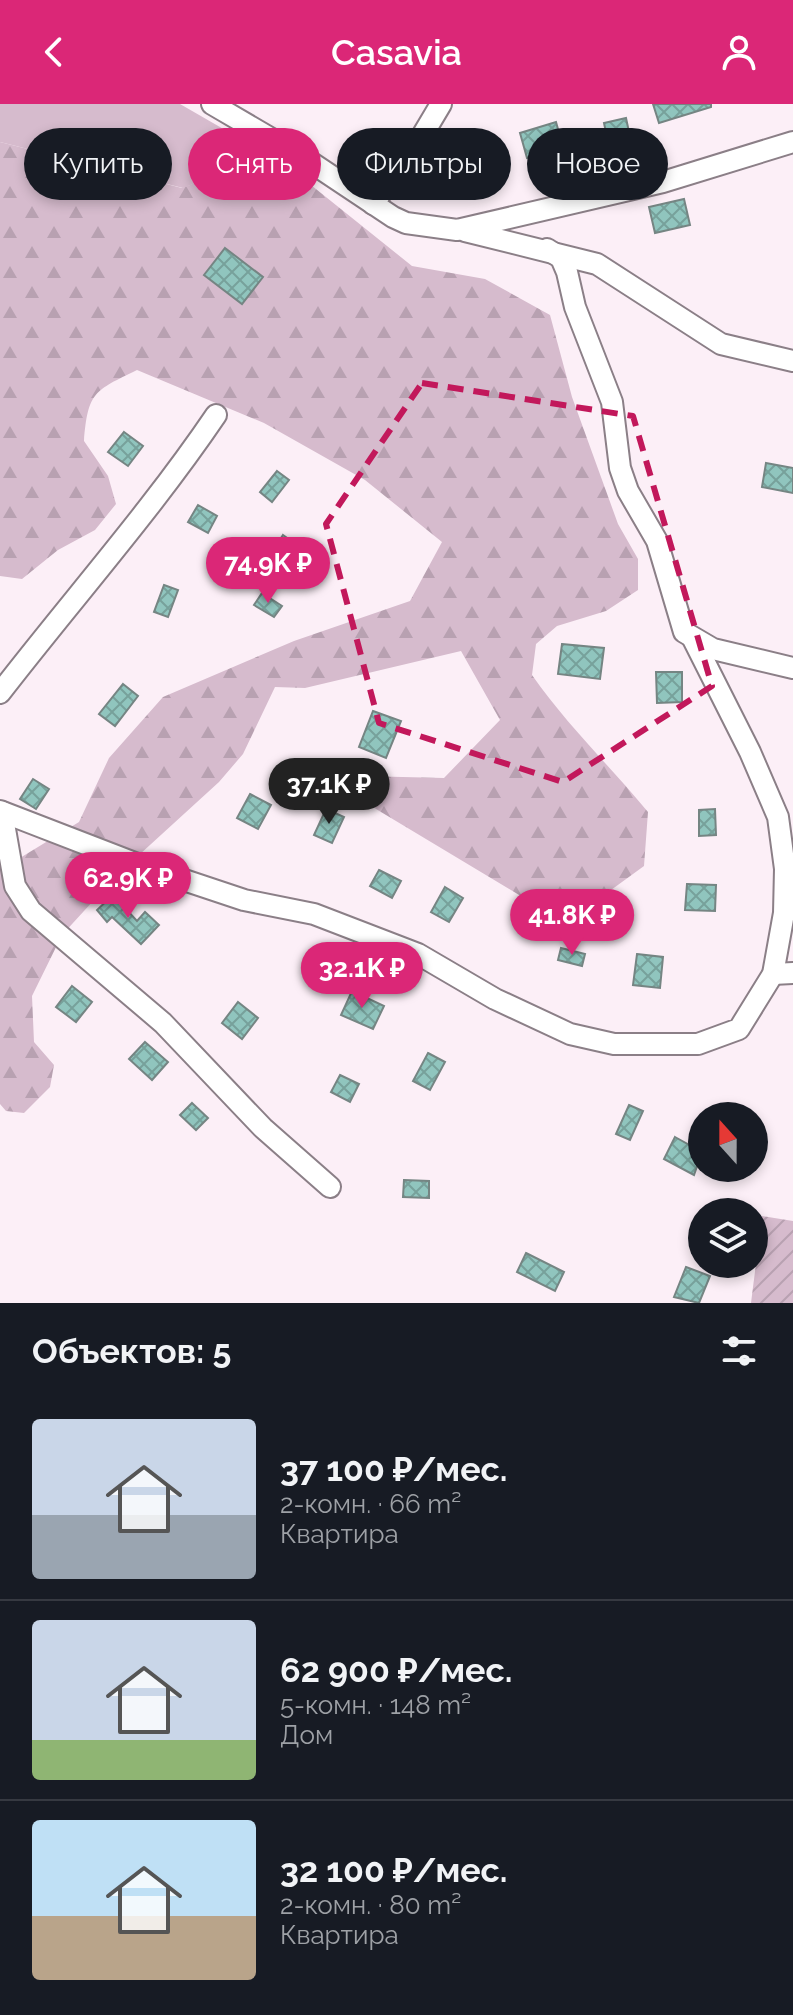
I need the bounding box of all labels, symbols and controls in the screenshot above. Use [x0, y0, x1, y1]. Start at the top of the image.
icon: back [32, 30, 76, 74]
icon: person [717, 30, 761, 74]
text: Casavia [331, 31, 462, 73]
chip: Купить [24, 128, 172, 200]
chip: Снять [188, 128, 321, 200]
chip: Фильтры [337, 128, 511, 200]
chip: Новое [527, 128, 668, 200]
pin: 74.9K ₽ [194, 537, 342, 605]
text: 74.9K ₽ [224, 548, 312, 578]
pin: 37.1K ₽ [255, 758, 403, 826]
text: 37.1K ₽ [287, 769, 371, 799]
pin: 62.9K ₽ [54, 852, 202, 920]
text: 62.9K ₽ [83, 863, 173, 893]
pin: 41.8K ₽ [498, 889, 646, 957]
text: 41.8K ₽ [528, 900, 616, 930]
pin: 32.1K ₽ [288, 942, 436, 1010]
text: 32.1K ₽ [319, 953, 405, 983]
north arrow [688, 1102, 768, 1182]
map controls [688, 1102, 768, 1278]
button: layers [688, 1198, 768, 1278]
icon: filters [717, 1329, 761, 1373]
text: Объектов: 5 [32, 1331, 231, 1371]
text: 37 100 ₽/мес. [280, 1449, 507, 1489]
icon: home [96, 1451, 192, 1547]
text: 2-комн. · 66 m² [280, 1489, 461, 1519]
text: Квартира [280, 1519, 399, 1549]
text: 62 900 ₽/мес. [280, 1650, 512, 1690]
icon: home [96, 1652, 192, 1748]
text: 5-комн. · 148 m² [280, 1690, 471, 1720]
text: Дом [280, 1720, 333, 1750]
text: 32 100 ₽/мес. [280, 1850, 507, 1890]
icon: home [96, 1852, 192, 1948]
text: 2-комн. · 80 m² [280, 1890, 461, 1920]
text: Квартира [280, 1920, 399, 1950]

